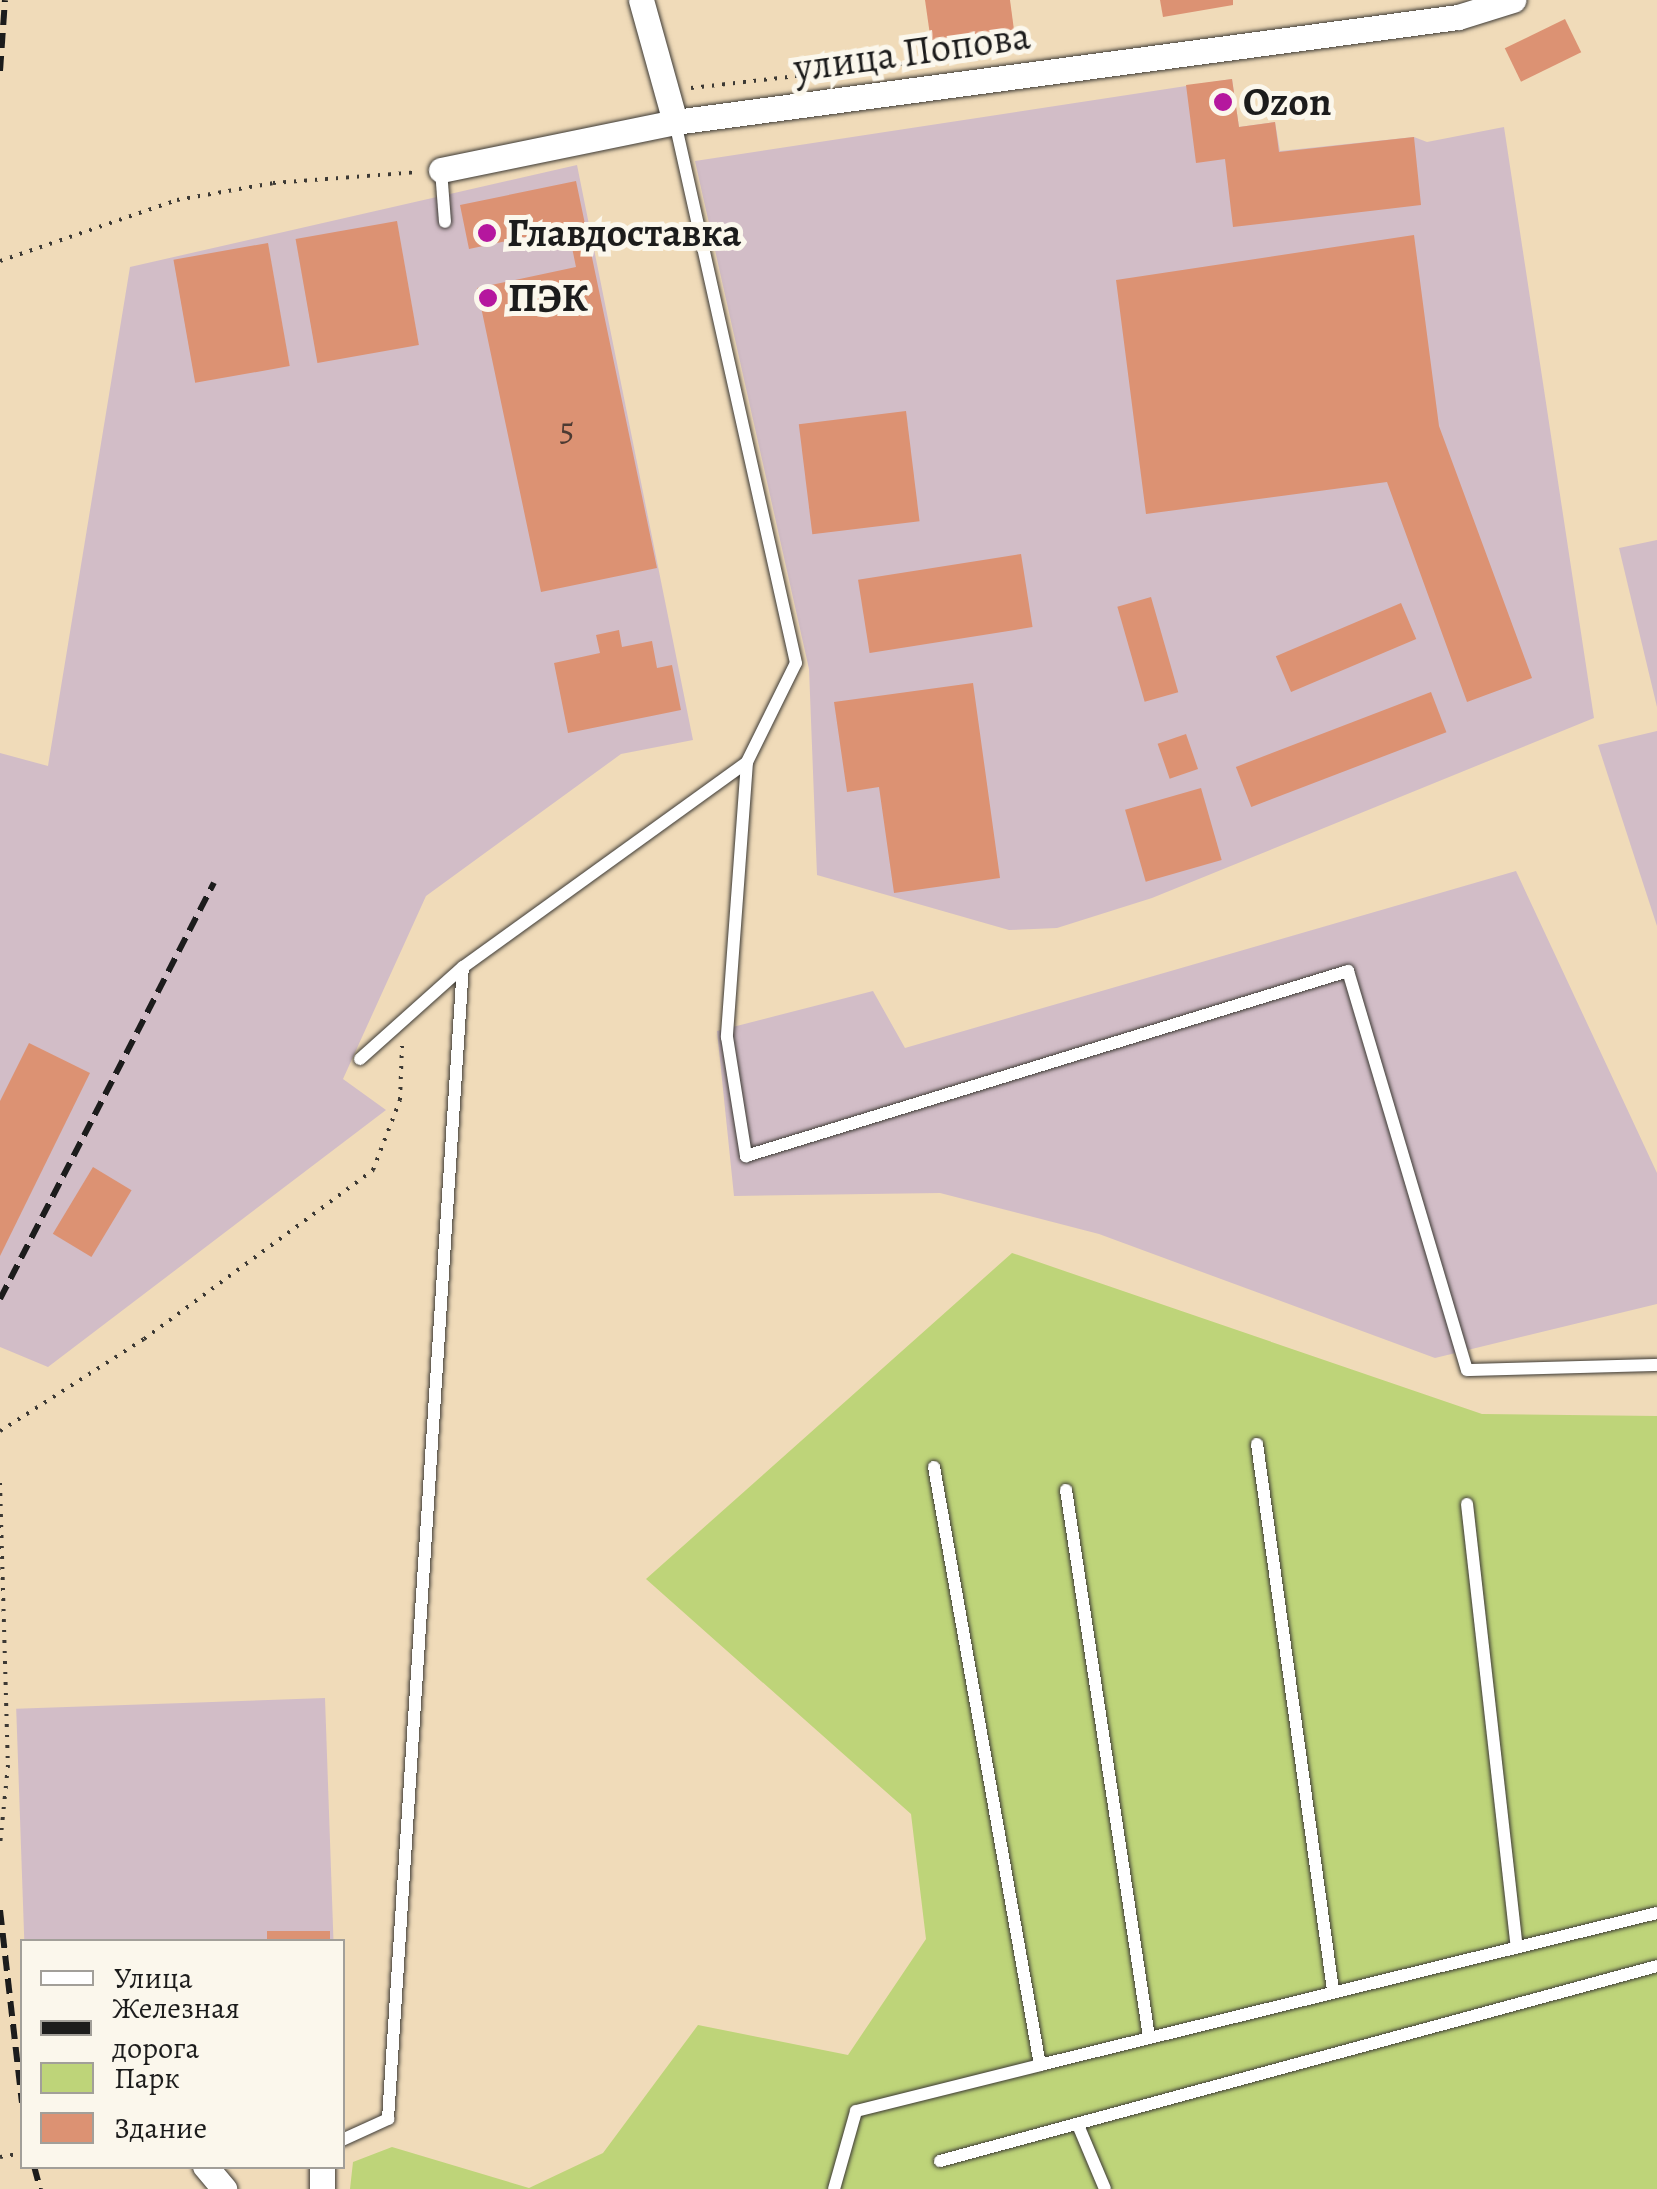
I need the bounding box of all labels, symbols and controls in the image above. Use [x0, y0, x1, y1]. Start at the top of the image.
street label: улица Попова [791, 12, 1033, 92]
place label: Ozon [1243, 78, 1331, 126]
marker: Ozon [1212, 91, 1234, 113]
place label: Главдоставка [507, 209, 741, 257]
marker: Главдоставка [476, 222, 498, 244]
place label: ПЭК [508, 274, 588, 322]
marker: ПЭК [477, 287, 499, 309]
house number: 5 [559, 407, 575, 449]
legend [20, 1939, 345, 2169]
text: Улица [114, 1958, 193, 1998]
text: Железная дорога [112, 1988, 240, 2068]
text: Парк [114, 2058, 180, 2098]
text: Здание [114, 2108, 207, 2148]

